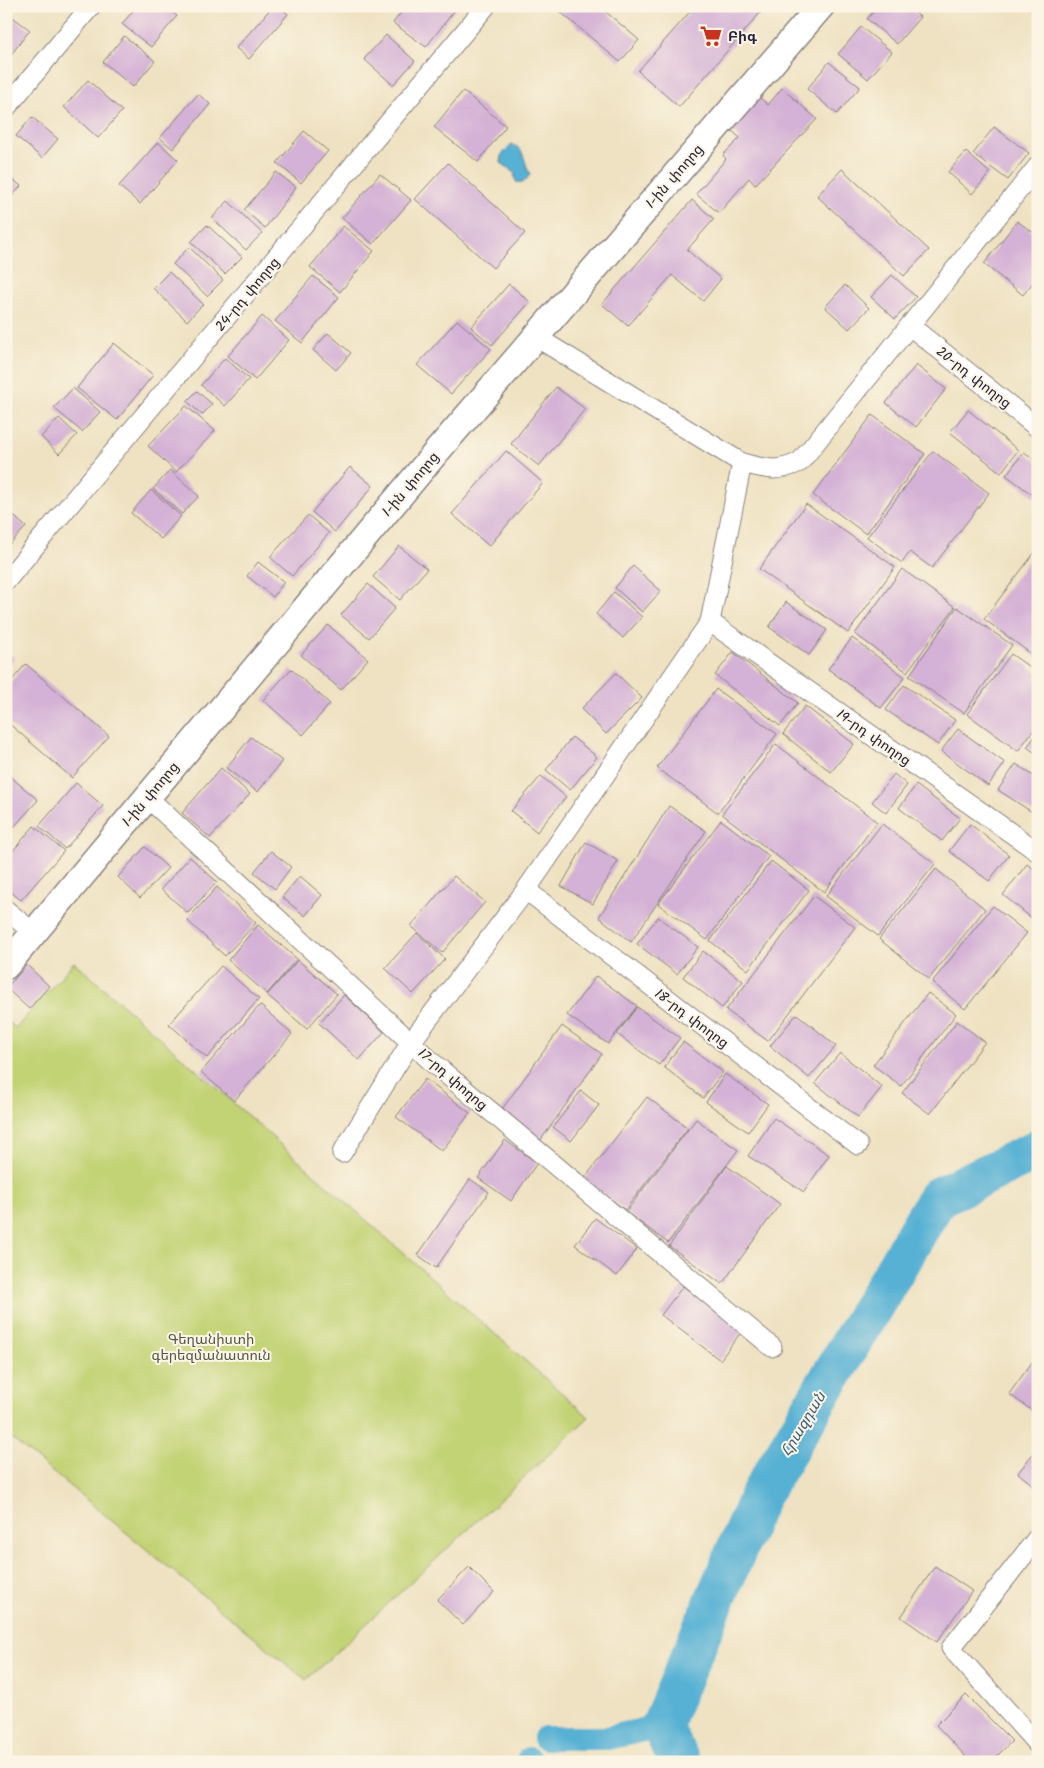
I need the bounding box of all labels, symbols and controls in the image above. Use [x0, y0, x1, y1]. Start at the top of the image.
supermarket icon: Բիգ [698, 23, 724, 49]
place label: Բիգ [728, 26, 757, 48]
street label: 1-ին փողոց [640, 139, 709, 214]
street label: 24-րդ փողոց [210, 253, 286, 337]
street label: 20-րդ փողոց [931, 341, 1016, 414]
street label: 1-ին փողոց [377, 447, 445, 522]
street label: 19-րդ փողոց [832, 704, 915, 772]
street label: 1-ին փողոց [117, 757, 185, 832]
street label: 18-րդ փողոց [649, 983, 733, 1054]
street label: 17-րդ փողոց [413, 1043, 492, 1116]
park label: Գեղանիստի գերեզմանատուն [151, 1329, 271, 1367]
water label: Հրազդան [775, 1387, 833, 1461]

